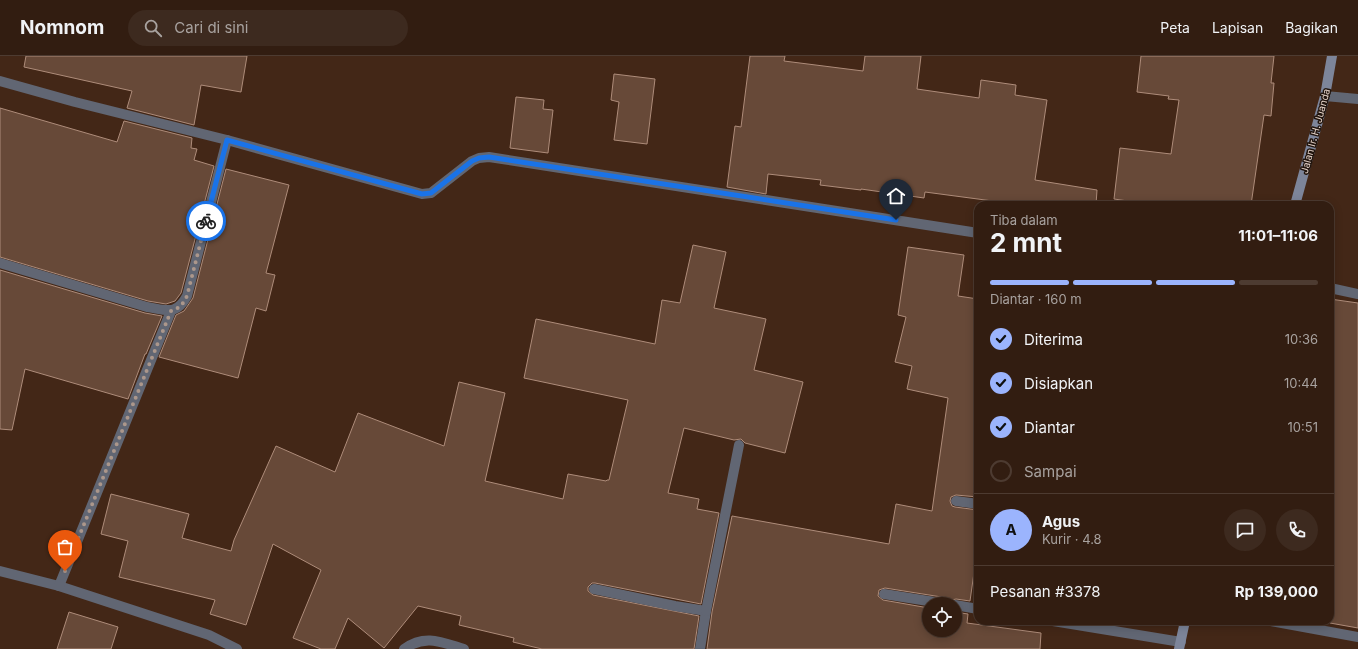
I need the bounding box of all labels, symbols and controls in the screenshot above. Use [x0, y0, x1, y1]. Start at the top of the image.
search box [128, 10, 408, 46]
text: Nomnom [20, 16, 104, 39]
icon: search [142, 17, 164, 39]
text: Cari di sini [174, 18, 249, 37]
text: Peta [1160, 19, 1190, 36]
text: Lapisan [1212, 19, 1263, 36]
text: Bagikan [1285, 19, 1338, 36]
street label: Jalan Ir. H. Juanda [1298, 87, 1332, 175]
pin [879, 179, 913, 220]
icon: home [885, 185, 907, 207]
courier [186, 201, 226, 241]
icon: bike [195, 210, 217, 232]
text: Tiba dalam [990, 212, 1058, 228]
text: 11:01–11:06 [1238, 226, 1318, 245]
text: 2 mnt [990, 227, 1062, 258]
text: Diantar · 160 m [990, 291, 1082, 307]
icon: check [990, 328, 1012, 350]
text: Diterima [1024, 330, 1083, 349]
text: 10:36 [1285, 331, 1318, 347]
icon: check [990, 372, 1012, 394]
text: Disiapkan [1024, 374, 1093, 393]
text: 10:44 [1284, 375, 1318, 391]
icon: check [990, 416, 1012, 438]
text: Diantar [1024, 418, 1075, 437]
text: 10:51 [1288, 419, 1318, 435]
text: Sampai [1024, 462, 1077, 481]
button: chat [1224, 509, 1266, 551]
button: phone [1276, 509, 1318, 551]
text: Agus [1042, 512, 1080, 531]
text: A [1005, 520, 1017, 539]
pin [48, 530, 82, 571]
text: Kurir · 4.8 [1042, 531, 1102, 547]
icon: bag [54, 536, 76, 558]
text: Pesanan #3378 [990, 582, 1101, 601]
text: Rp 139,000 [1235, 582, 1318, 601]
map controls [922, 597, 962, 637]
button: locate [922, 597, 962, 637]

